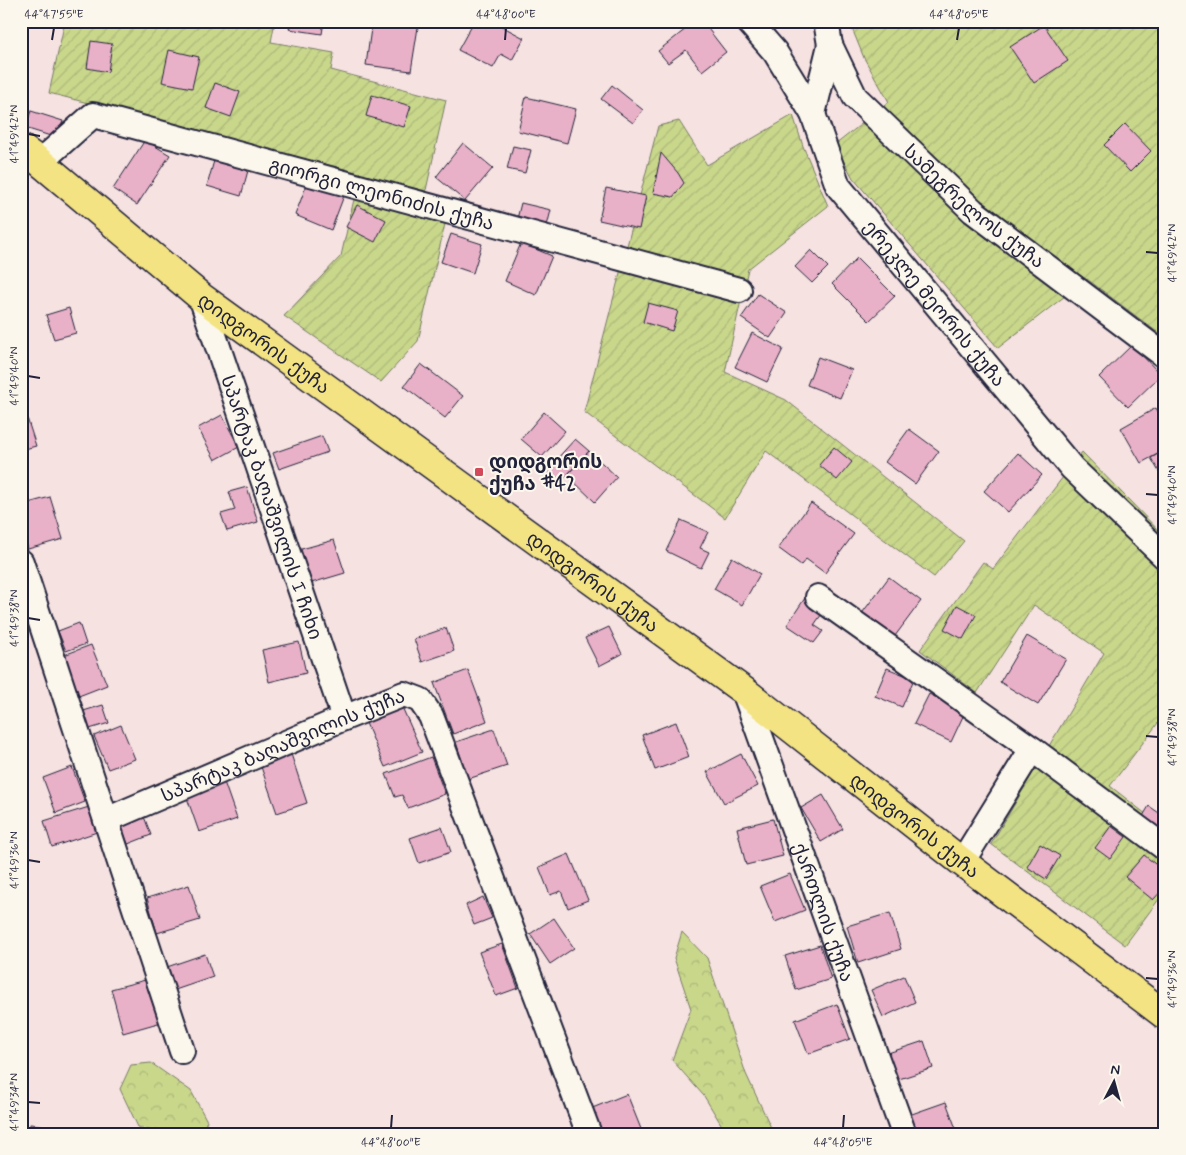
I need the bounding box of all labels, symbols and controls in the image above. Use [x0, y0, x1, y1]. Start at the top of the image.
text: 44°47'55"E [25, 7, 83, 23]
text: 44°48'00"E [476, 7, 536, 23]
text: 44°48'05"E [930, 7, 988, 23]
text: 41°49'42"N [7, 105, 23, 163]
street label: სამეგრელოს ქუჩა [898, 140, 1049, 275]
street label: გიორგი ლეონიძის ქუჩა [266, 152, 497, 237]
street label: ერეკლე მეორის ქუჩა [857, 215, 1011, 393]
text: 41°49'42"N [1165, 224, 1181, 282]
street label: დიდგორის ქუჩა [192, 288, 335, 401]
text: 41°49'40"N [7, 346, 23, 406]
street label: სპარტაკ ბაღაშვილის I ჩიხი [214, 372, 327, 643]
place label: დიდგორის ქუჩა #42 [489, 450, 602, 497]
text: 41°49'40"N [1165, 465, 1181, 525]
marker: დიდგორის ქუჩა #42 [473, 466, 485, 478]
street label: დიდგორის ქუჩა [521, 526, 663, 639]
text: 41°49'38"N [7, 589, 23, 647]
street label: სპარტაკ ბაღაშვილის ქუჩა [158, 684, 409, 809]
text: 41°49'38"N [1165, 708, 1181, 766]
street label: დიდგორის ქუჩა [844, 768, 984, 885]
text: 41°49'36"N [7, 831, 23, 889]
street label: ქართლის ქუჩა [786, 839, 859, 986]
text: 41°49'36"N [1165, 950, 1181, 1008]
north arrow [1088, 1058, 1138, 1108]
text: N [1110, 1061, 1121, 1080]
text: 41°49'34"N [7, 1073, 23, 1131]
text: 44°48'00"E [361, 1135, 421, 1151]
text: 44°48'05"E [814, 1135, 872, 1151]

